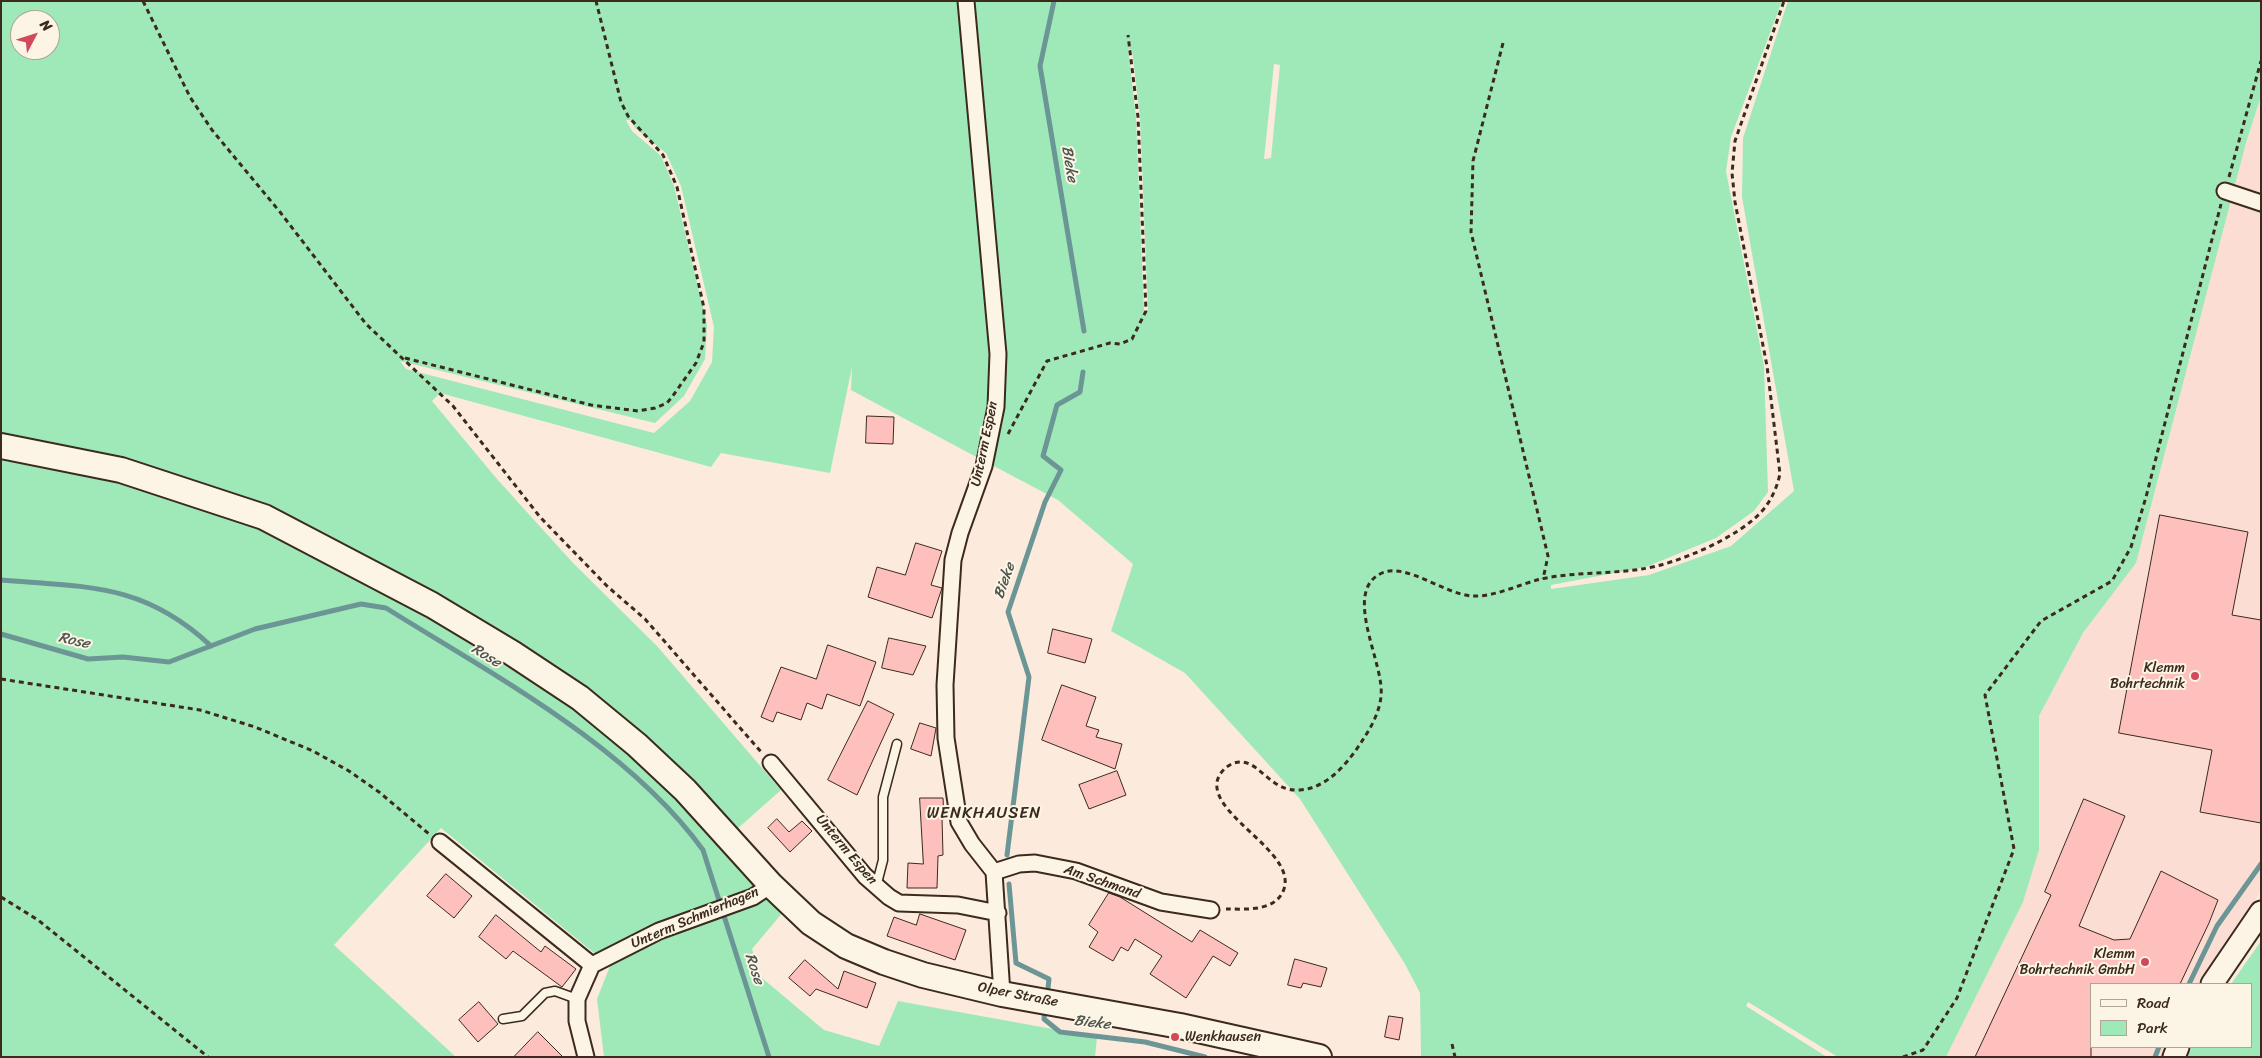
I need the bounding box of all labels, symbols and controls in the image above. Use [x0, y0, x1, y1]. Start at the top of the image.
north arrow [10, 10, 60, 60]
text: N [33, 14, 59, 37]
water label: Bieke [1057, 144, 1081, 184]
street label: Unterm Espen [968, 400, 1002, 488]
water label: Bieke [991, 561, 1019, 601]
water label: Rose [57, 629, 91, 653]
water label: Rose [468, 640, 504, 672]
place label: Klemm Bohrtechnik [2110, 660, 2185, 692]
marker: Klemm Bohrtechnik [2189, 670, 2201, 682]
district label: WENKHAUSEN [926, 804, 1042, 824]
street label: Unterm Espen [812, 811, 880, 889]
street label: Am Schmand [1062, 861, 1142, 903]
street label: Unterm Schmierhagen [629, 883, 761, 953]
place label: Klemm Bohrtechnik GmbH [2019, 946, 2135, 979]
water label: Rose [741, 951, 767, 987]
marker: Klemm Bohrtechnik GmbH [2139, 956, 2151, 968]
street label: Olper Straße [976, 979, 1060, 1011]
legend [2090, 983, 2252, 1048]
text: Road [2137, 990, 2169, 1016]
water label: Bieke [1073, 1012, 1111, 1034]
text: Park [2137, 1015, 2168, 1041]
place label: Wenkhausen [1185, 1029, 1261, 1045]
marker: Wenkhausen [1169, 1031, 1181, 1043]

